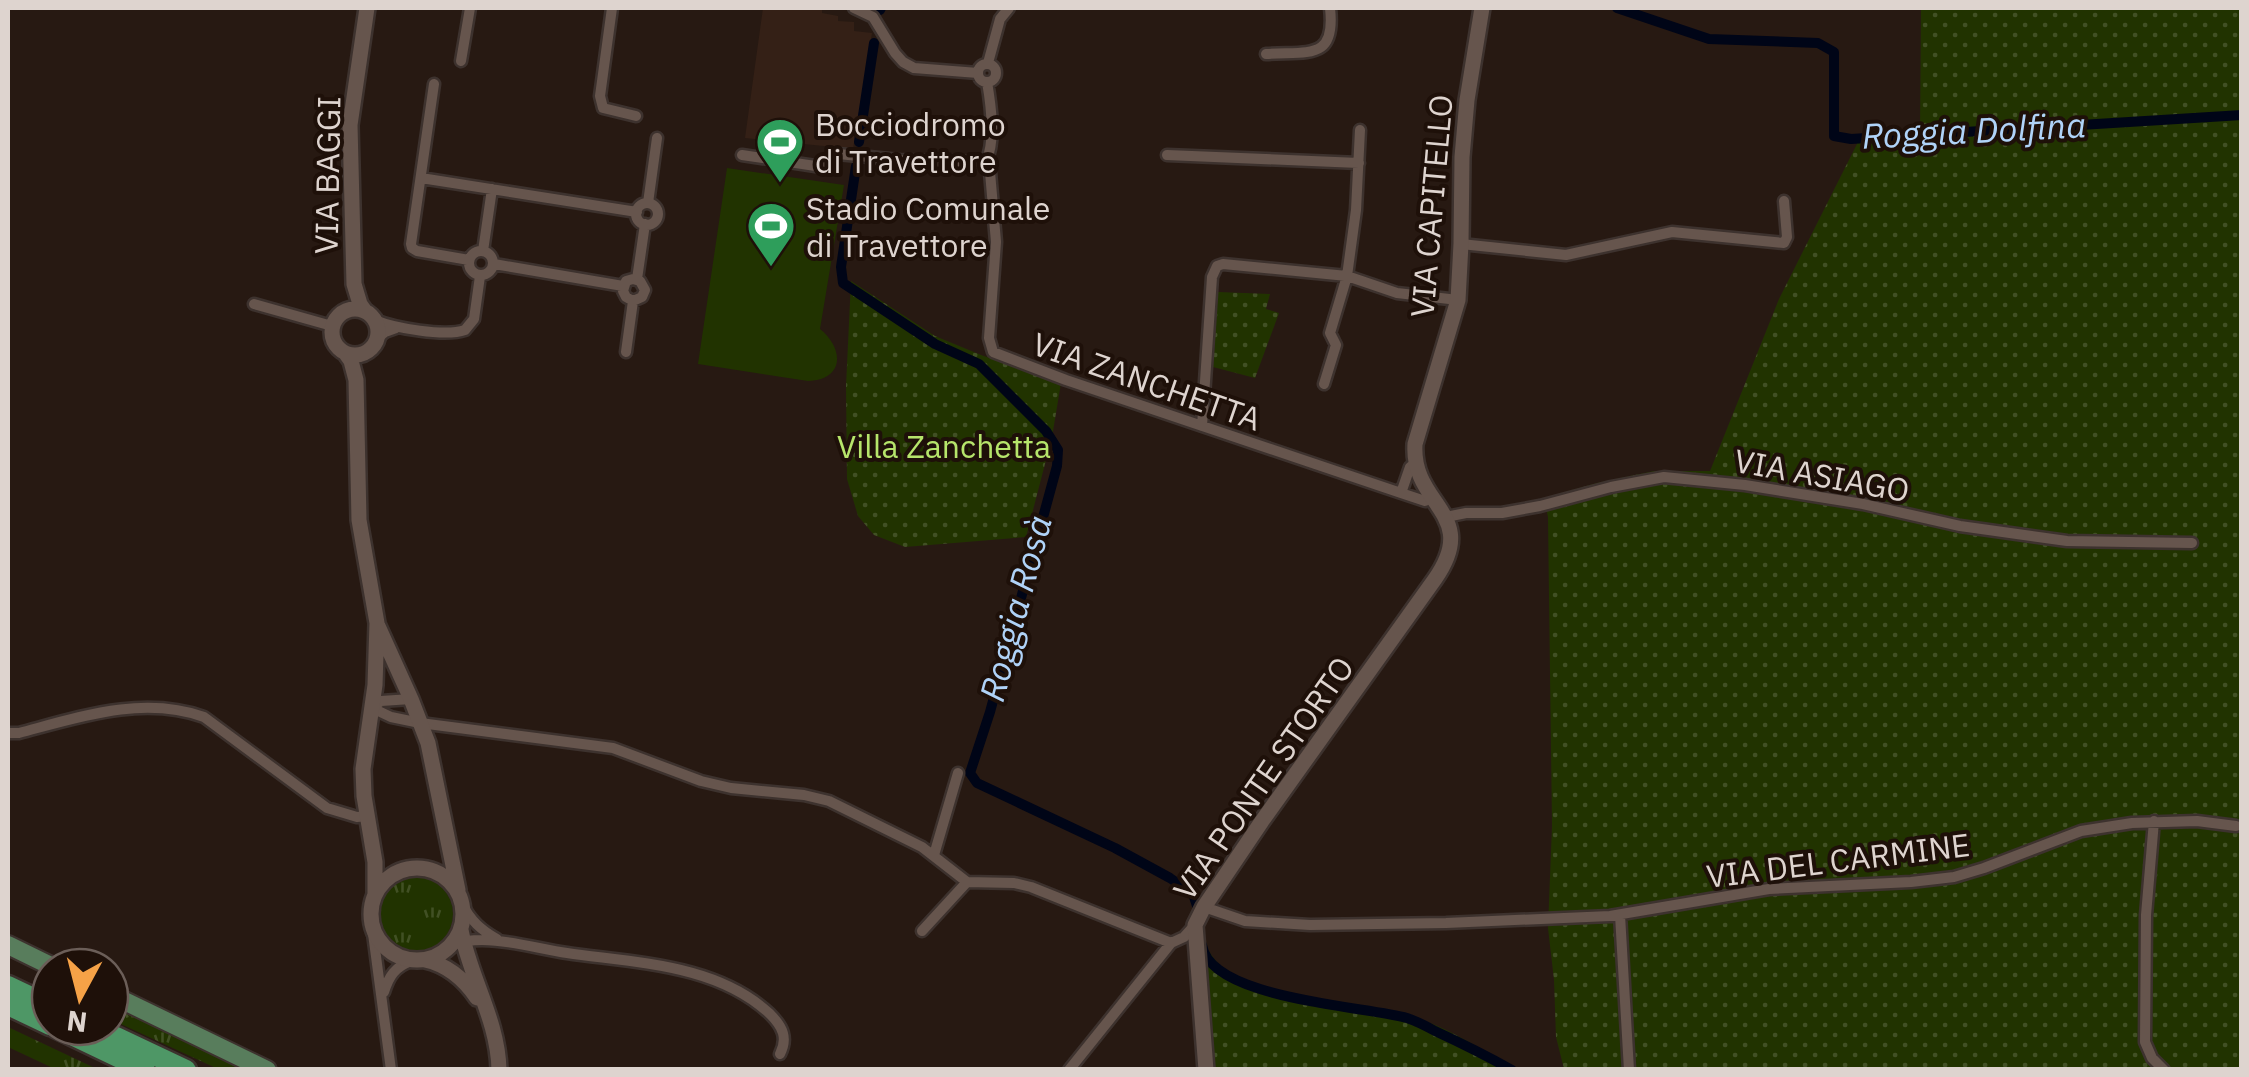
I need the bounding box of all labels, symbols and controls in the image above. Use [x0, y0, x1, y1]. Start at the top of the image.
street label: VIA CAPITELLO [1400, 93, 1462, 319]
street label: VIA BAGGI [305, 96, 349, 254]
water label: Roggia Dolfina [1861, 101, 2087, 159]
place label: Bocciodromo di Travettore [815, 103, 1006, 182]
sports icon: Bocciodromo di Travettore [754, 116, 806, 184]
place label: Stadio Comunale di Travettore [806, 187, 1050, 266]
sports icon: Stadio Comunale di Travettore [745, 200, 797, 268]
street label: VIA ZANCHETTA [1027, 322, 1267, 440]
park label: Villa Zanchetta [837, 425, 1051, 467]
street label: VIA ASIAGO [1731, 439, 1913, 511]
water label: Roggia Rosà [968, 510, 1062, 706]
street label: VIA PONTE STORTO [1163, 648, 1363, 908]
street label: VIA DEL CARMINE [1704, 823, 1972, 897]
north arrow [30, 947, 130, 1047]
text: N [65, 1003, 89, 1042]

